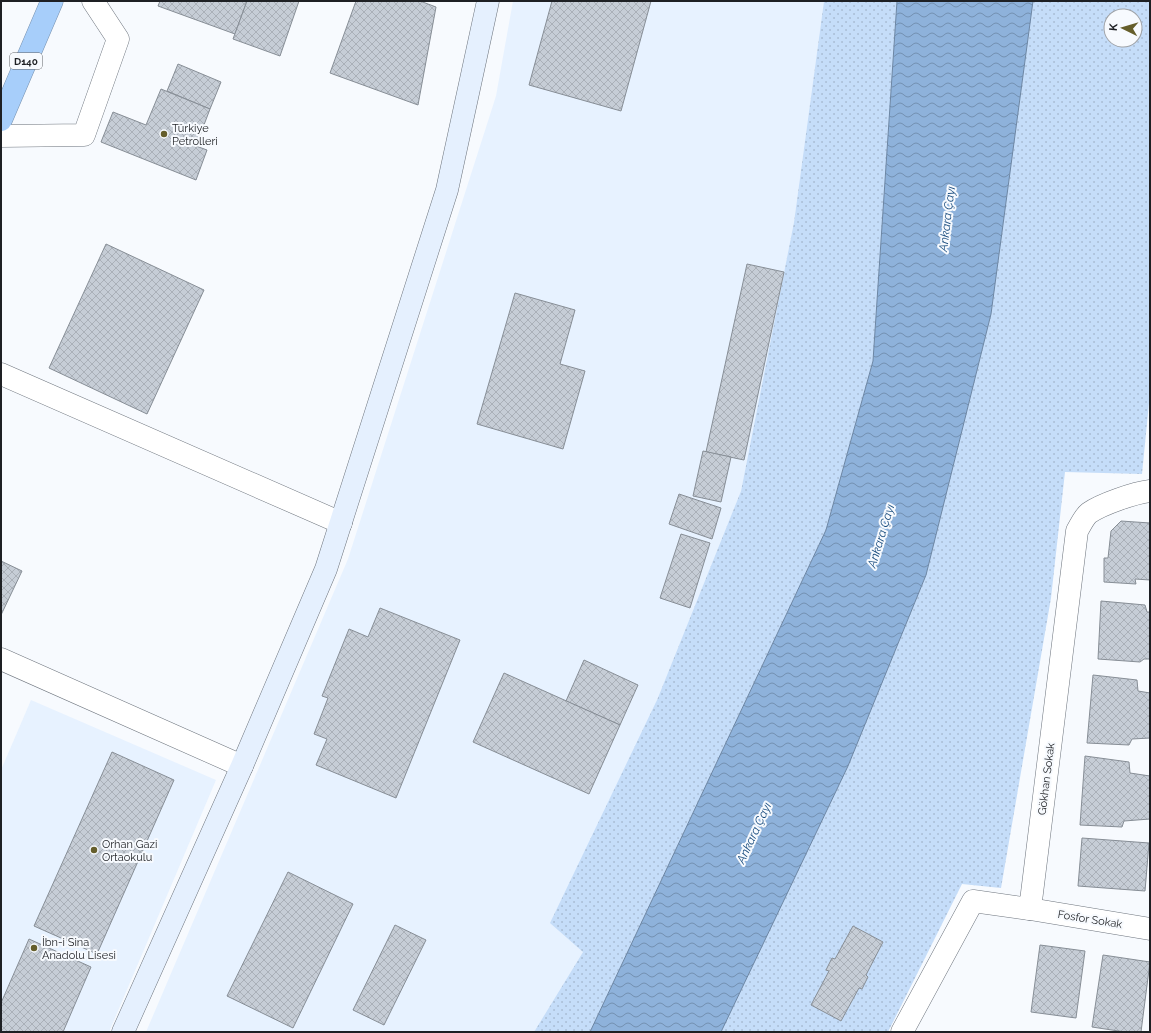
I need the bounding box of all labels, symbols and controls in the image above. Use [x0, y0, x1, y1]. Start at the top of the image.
north arrow [1103, 8, 1143, 48]
text: K [1107, 22, 1120, 31]
road number: D140 [10, 53, 42, 69]
place label: Türkiye Petrolleri [172, 122, 218, 148]
marker: Türkiye Petrolleri [159, 129, 169, 139]
water label: Ankara Çayı [936, 185, 958, 253]
water label: Ankara Çayı [864, 502, 897, 570]
street label: Gökhan Sokak [1036, 742, 1057, 816]
water label: Ankara Çayı [733, 800, 774, 867]
place label: Orhan Gazi Ortaokulu [102, 838, 157, 864]
marker: Orhan Gazi Ortaokulu [89, 845, 99, 855]
street label: Fosfor Sokak [1057, 908, 1123, 931]
place label: İbn-i Sina Anadolu Lisesi [42, 936, 116, 962]
marker: İbn-i Sina Anadolu Lisesi [29, 943, 39, 953]

